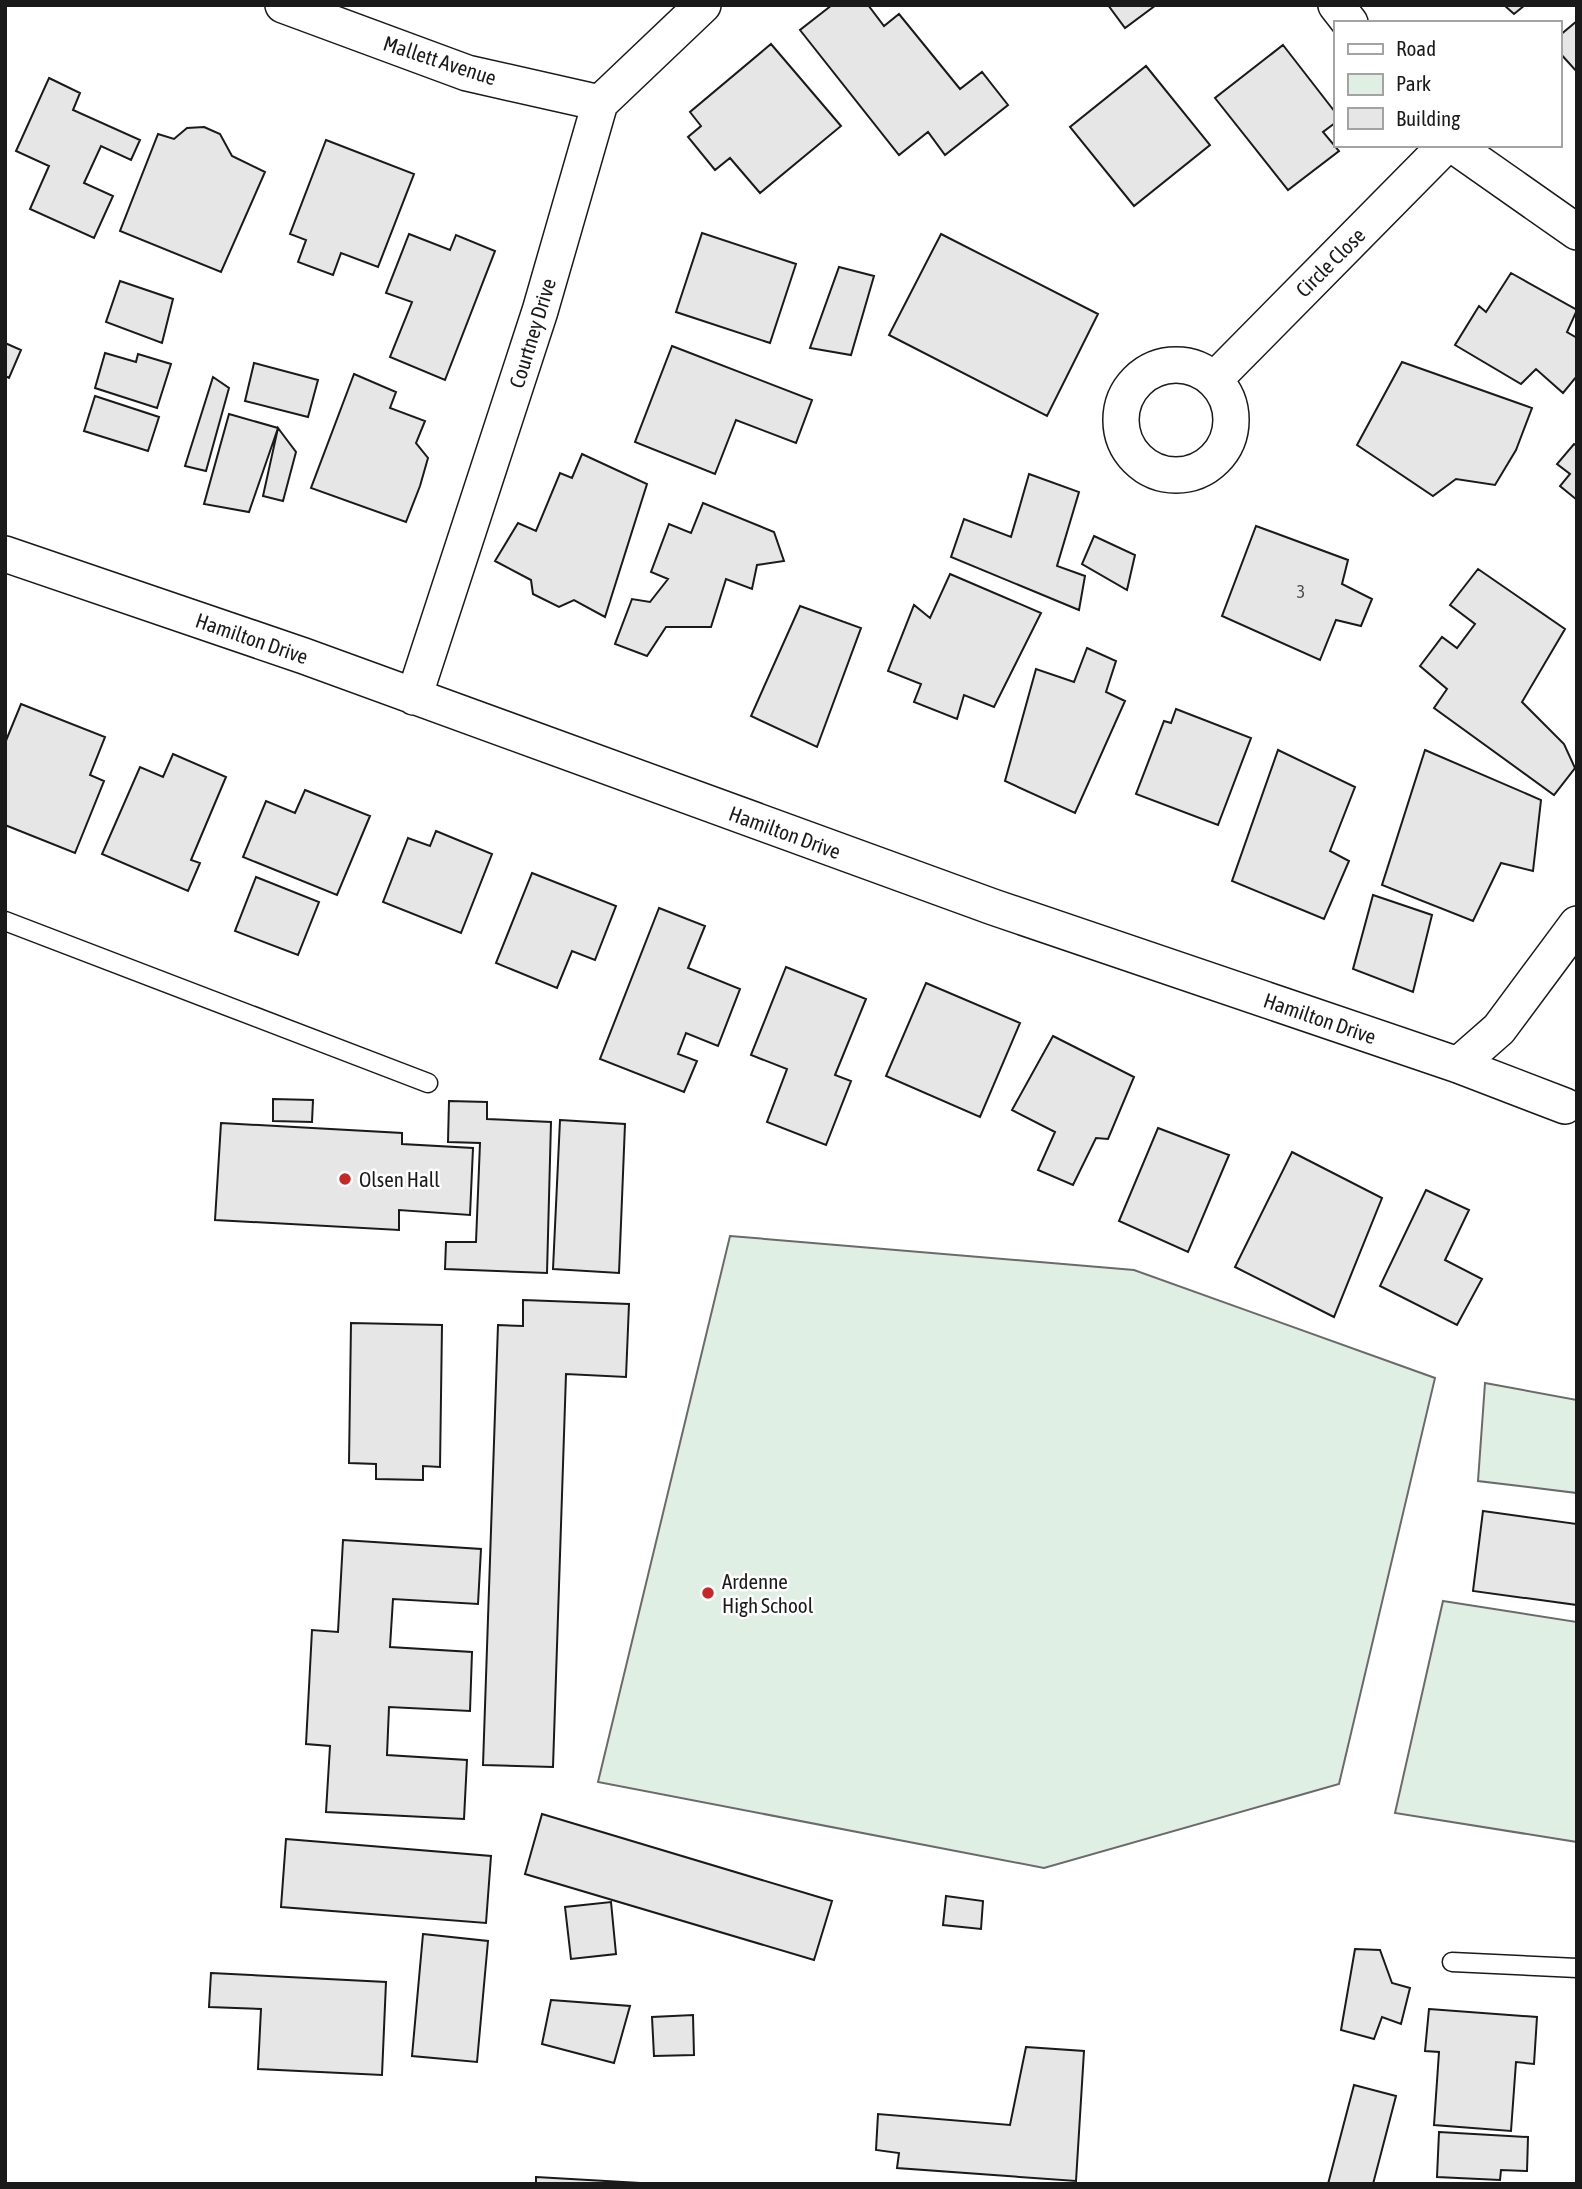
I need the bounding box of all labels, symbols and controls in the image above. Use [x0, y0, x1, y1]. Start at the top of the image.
legend [1334, 21, 1561, 147]
street label: Mallett Avenue [380, 30, 500, 90]
text: Road [1396, 36, 1436, 60]
text: Park [1396, 71, 1431, 95]
text: Building [1396, 106, 1460, 130]
street label: Circle Close [1291, 223, 1369, 301]
street label: Courtney Drive [504, 275, 560, 391]
house number: 3 [1297, 581, 1305, 602]
street label: Hamilton Drive [193, 608, 311, 668]
street label: Hamilton Drive [726, 801, 844, 863]
street label: Hamilton Drive [1261, 988, 1379, 1048]
place label: Olsen Hall [359, 1167, 440, 1191]
marker: Olsen Hall [337, 1171, 353, 1187]
place label: Ardenne High School [722, 1569, 814, 1617]
marker: Ardenne High School [700, 1585, 716, 1601]

